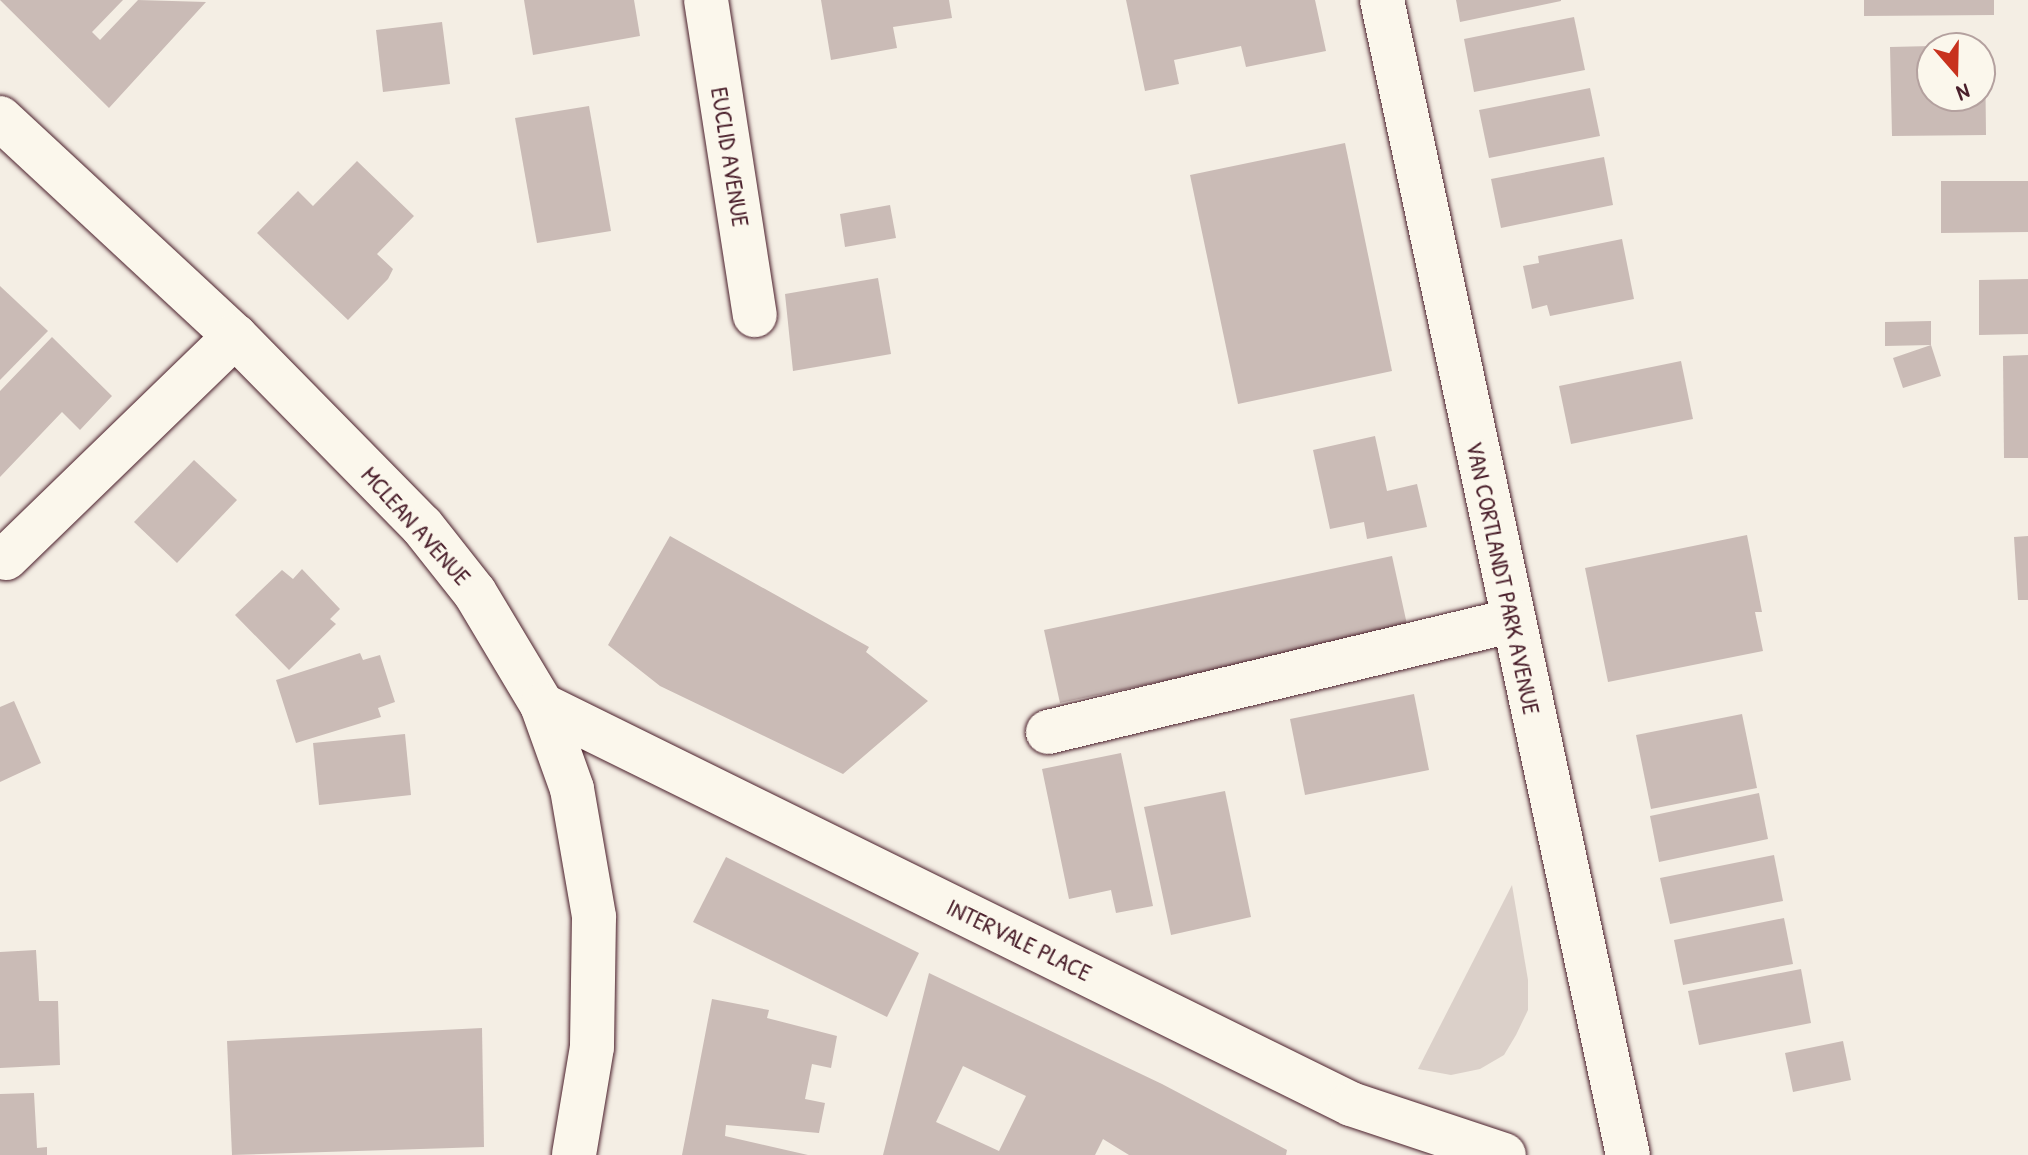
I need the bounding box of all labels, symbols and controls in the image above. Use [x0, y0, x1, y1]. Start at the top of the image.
north arrow [1916, 32, 1996, 112]
text: N [1953, 77, 1974, 109]
street label: EUCLID AVENUE [705, 85, 755, 229]
street label: VAN CORTLANDT PARK AVENUE [1460, 439, 1546, 717]
street label: MCLEAN AVENUE [355, 461, 477, 591]
street label: INTERVALE PLACE [942, 893, 1096, 987]

